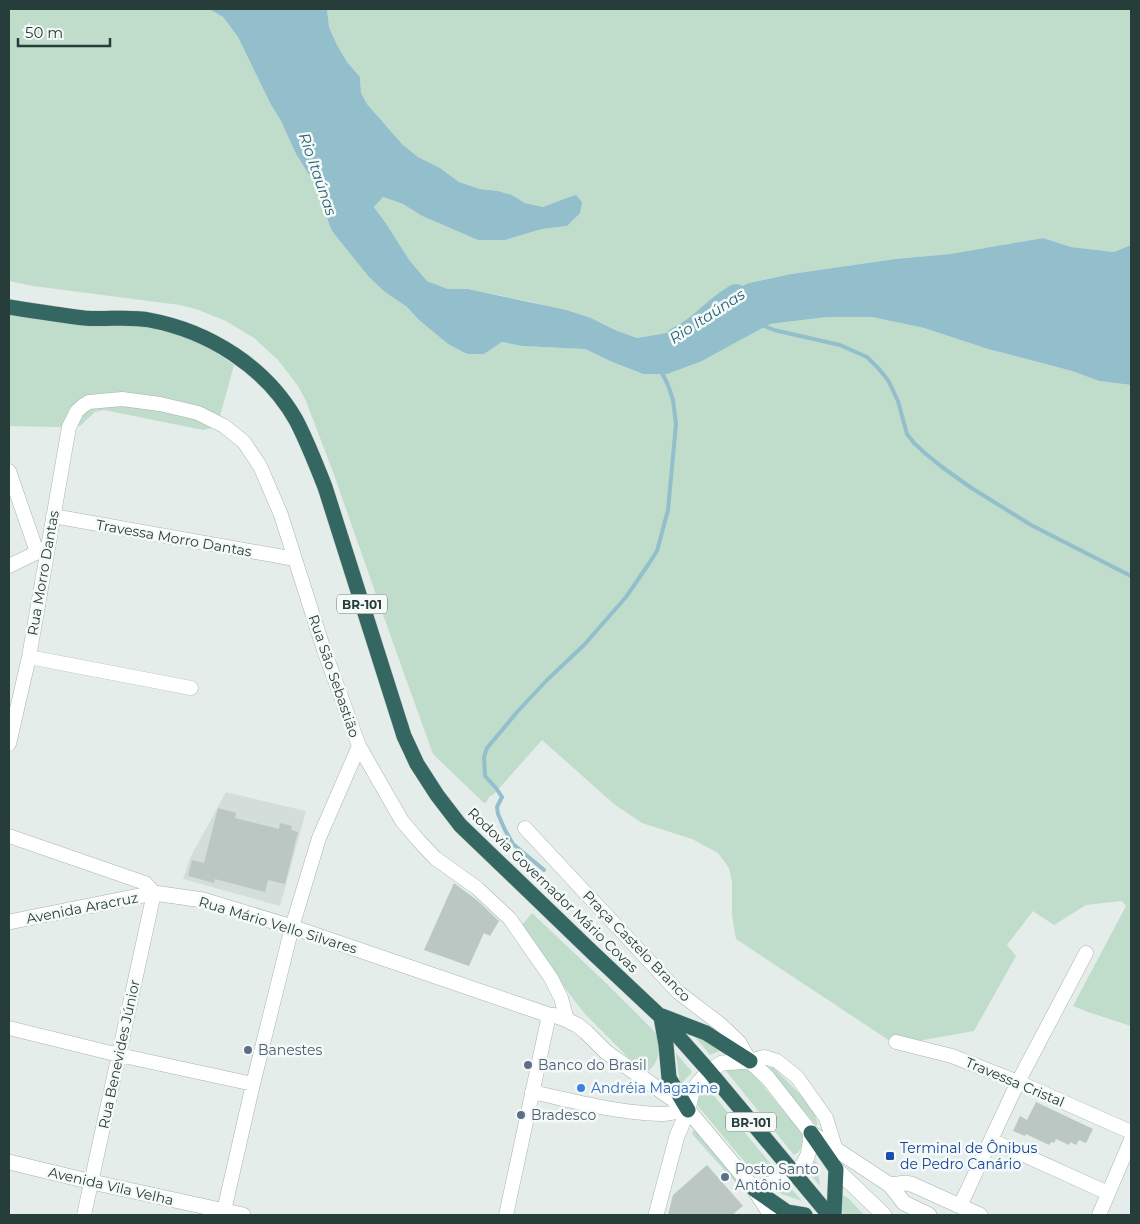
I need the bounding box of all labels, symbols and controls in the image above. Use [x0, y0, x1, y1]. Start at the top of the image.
scale bar [18, 15, 110, 47]
text: 50 m [25, 23, 63, 42]
water label: Rio Itaúnas [295, 130, 341, 219]
water label: Rio Itaúnas [666, 284, 749, 348]
street label: Rua Morro Dantas [23, 509, 63, 637]
street label: Travessa Morro Dantas [95, 515, 253, 561]
road number: BR-101 [337, 594, 387, 614]
street label: Rua São Sebastião [305, 612, 364, 740]
street label: Rodovia Governador Mário Covas [464, 804, 642, 977]
street label: Praça Castelo Branco [579, 887, 695, 1006]
street label: Avenida Aracruz [25, 888, 139, 928]
street label: Rua Mário Vello Silvares [197, 892, 360, 958]
street label: Rua Benevides Júnior [94, 977, 144, 1130]
place label: Banestes [258, 1041, 322, 1059]
marker: Banestes [242, 1044, 254, 1056]
street label: Travessa Cristal [963, 1053, 1067, 1111]
place label: Banco do Brasil [538, 1056, 647, 1074]
marker: Banco do Brasil [522, 1059, 534, 1071]
place label: Andréia Magazine [591, 1079, 718, 1097]
marker: Andréia Magazine [575, 1082, 587, 1094]
place label: Bradesco [531, 1106, 596, 1124]
marker: Bradesco [515, 1109, 527, 1121]
road number: BR-101 [726, 1112, 776, 1132]
place label: Terminal de Ônibus de Pedro Canário [900, 1139, 1037, 1173]
marker: Terminal de Ônibus de Pedro Canário [884, 1150, 896, 1162]
place label: Posto Santo Antônio [735, 1160, 819, 1194]
street label: Avenida Vila Velha [47, 1163, 175, 1209]
marker: Posto Santo Antônio [719, 1171, 731, 1183]

